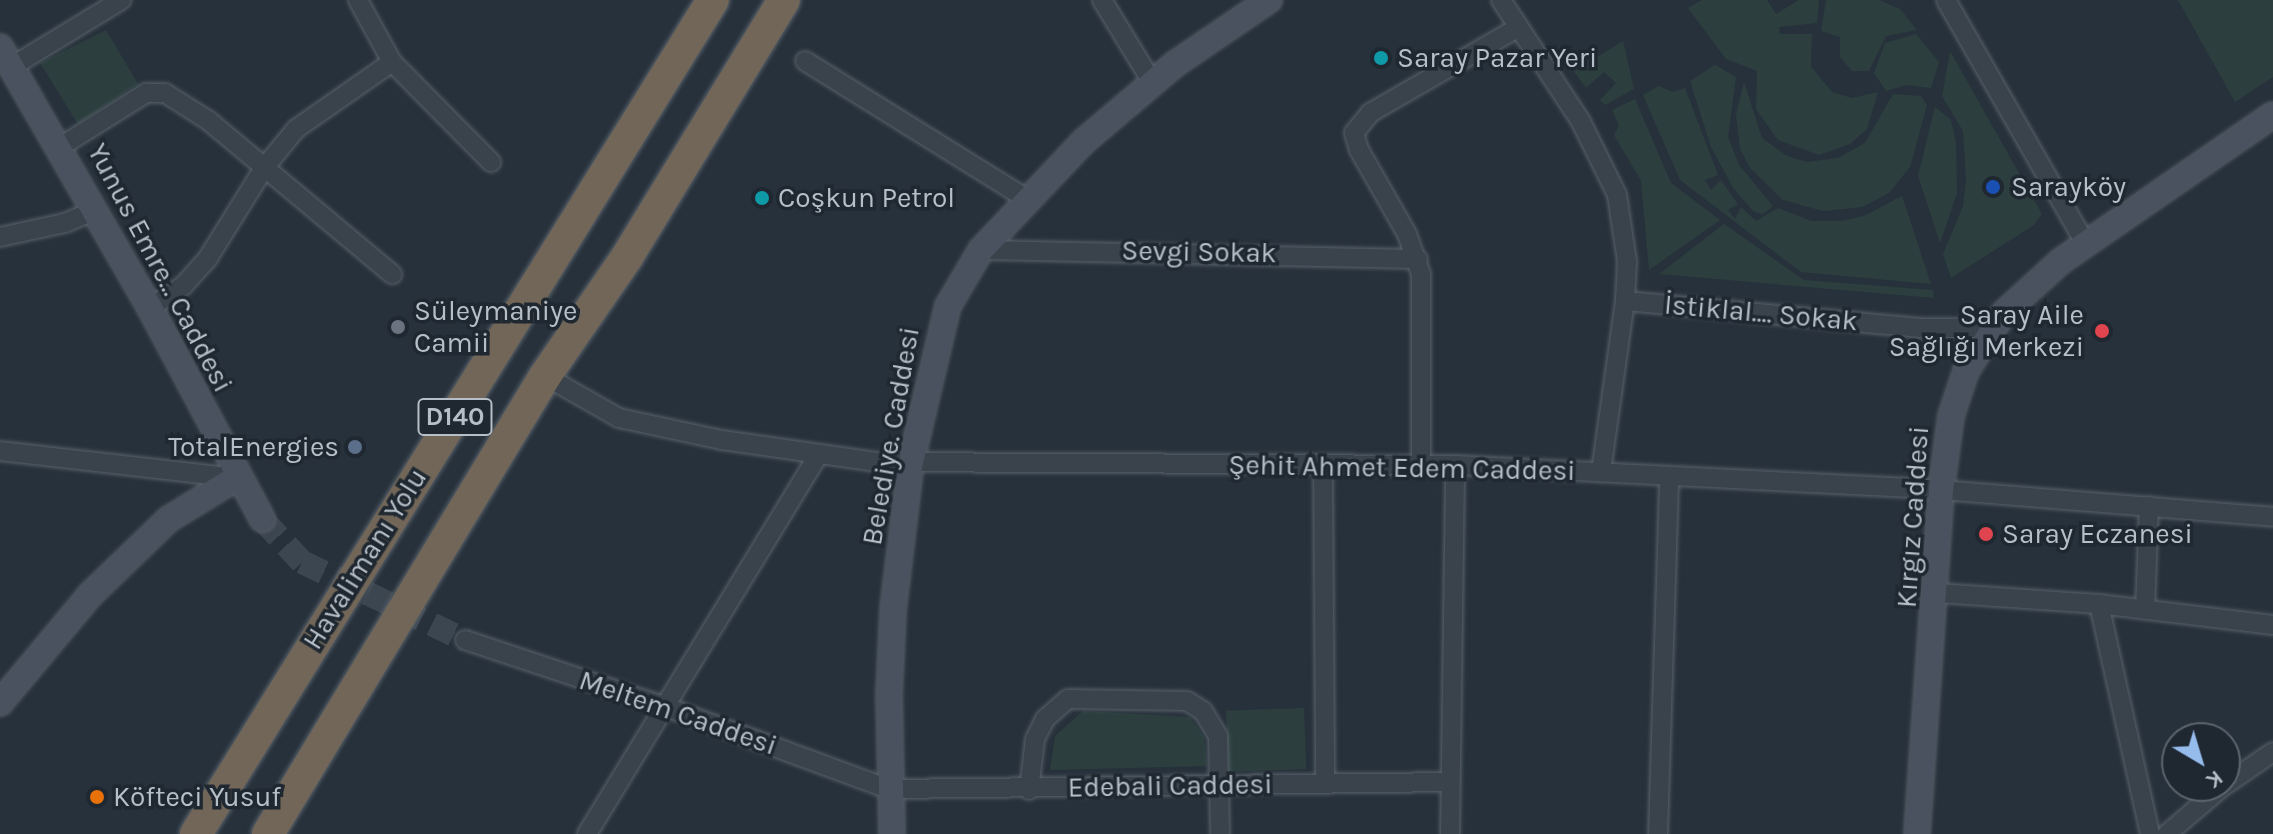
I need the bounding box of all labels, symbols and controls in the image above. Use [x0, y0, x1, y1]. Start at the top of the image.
place label: Saray Pazar Yeri [1397, 41, 1597, 75]
marker: Saray Pazar Yeri [1372, 49, 1390, 67]
street label: Yunus Emre... Caddesi [80, 138, 240, 398]
place label: Sarayköy [2011, 170, 2126, 204]
marker: Sarayköy [1982, 176, 2004, 198]
place label: Coşkun Petrol [778, 181, 955, 215]
marker: Coşkun Petrol [753, 189, 771, 207]
street label: Sevgi Sokak [1121, 234, 1277, 270]
street label: İstiklal.... Sokak [1663, 288, 1859, 338]
place label: Süleymaniye Camii [414, 294, 577, 360]
place label: Saray Aile Sağlığı Merkezi [1889, 298, 2084, 364]
marker: Süleymaniye Camii [389, 318, 407, 336]
marker: Saray Aile Sağlığı Merkezi [2091, 320, 2113, 342]
street label: Belediye. Caddesi [855, 324, 927, 548]
road number: D140 [417, 395, 493, 439]
street label: Kırgız Caddesi [1890, 425, 1936, 609]
place label: TotalEnergies [168, 430, 339, 464]
marker: TotalEnergies [346, 438, 364, 456]
street label: Şehit Ahmet Edem Caddesi [1228, 448, 1576, 488]
street label: Havalimanı Yolu [296, 462, 434, 656]
place label: Saray Eczanesi [2002, 517, 2193, 551]
marker: Saray Eczanesi [1977, 525, 1995, 543]
street label: Meltem Caddesi [575, 663, 781, 763]
north arrow [2161, 722, 2241, 802]
text: K [2201, 765, 2228, 794]
street label: Edebali Caddesi [1067, 767, 1273, 805]
place label: Köfteci Yusuf [113, 780, 281, 814]
marker: Köfteci Yusuf [88, 788, 106, 806]

